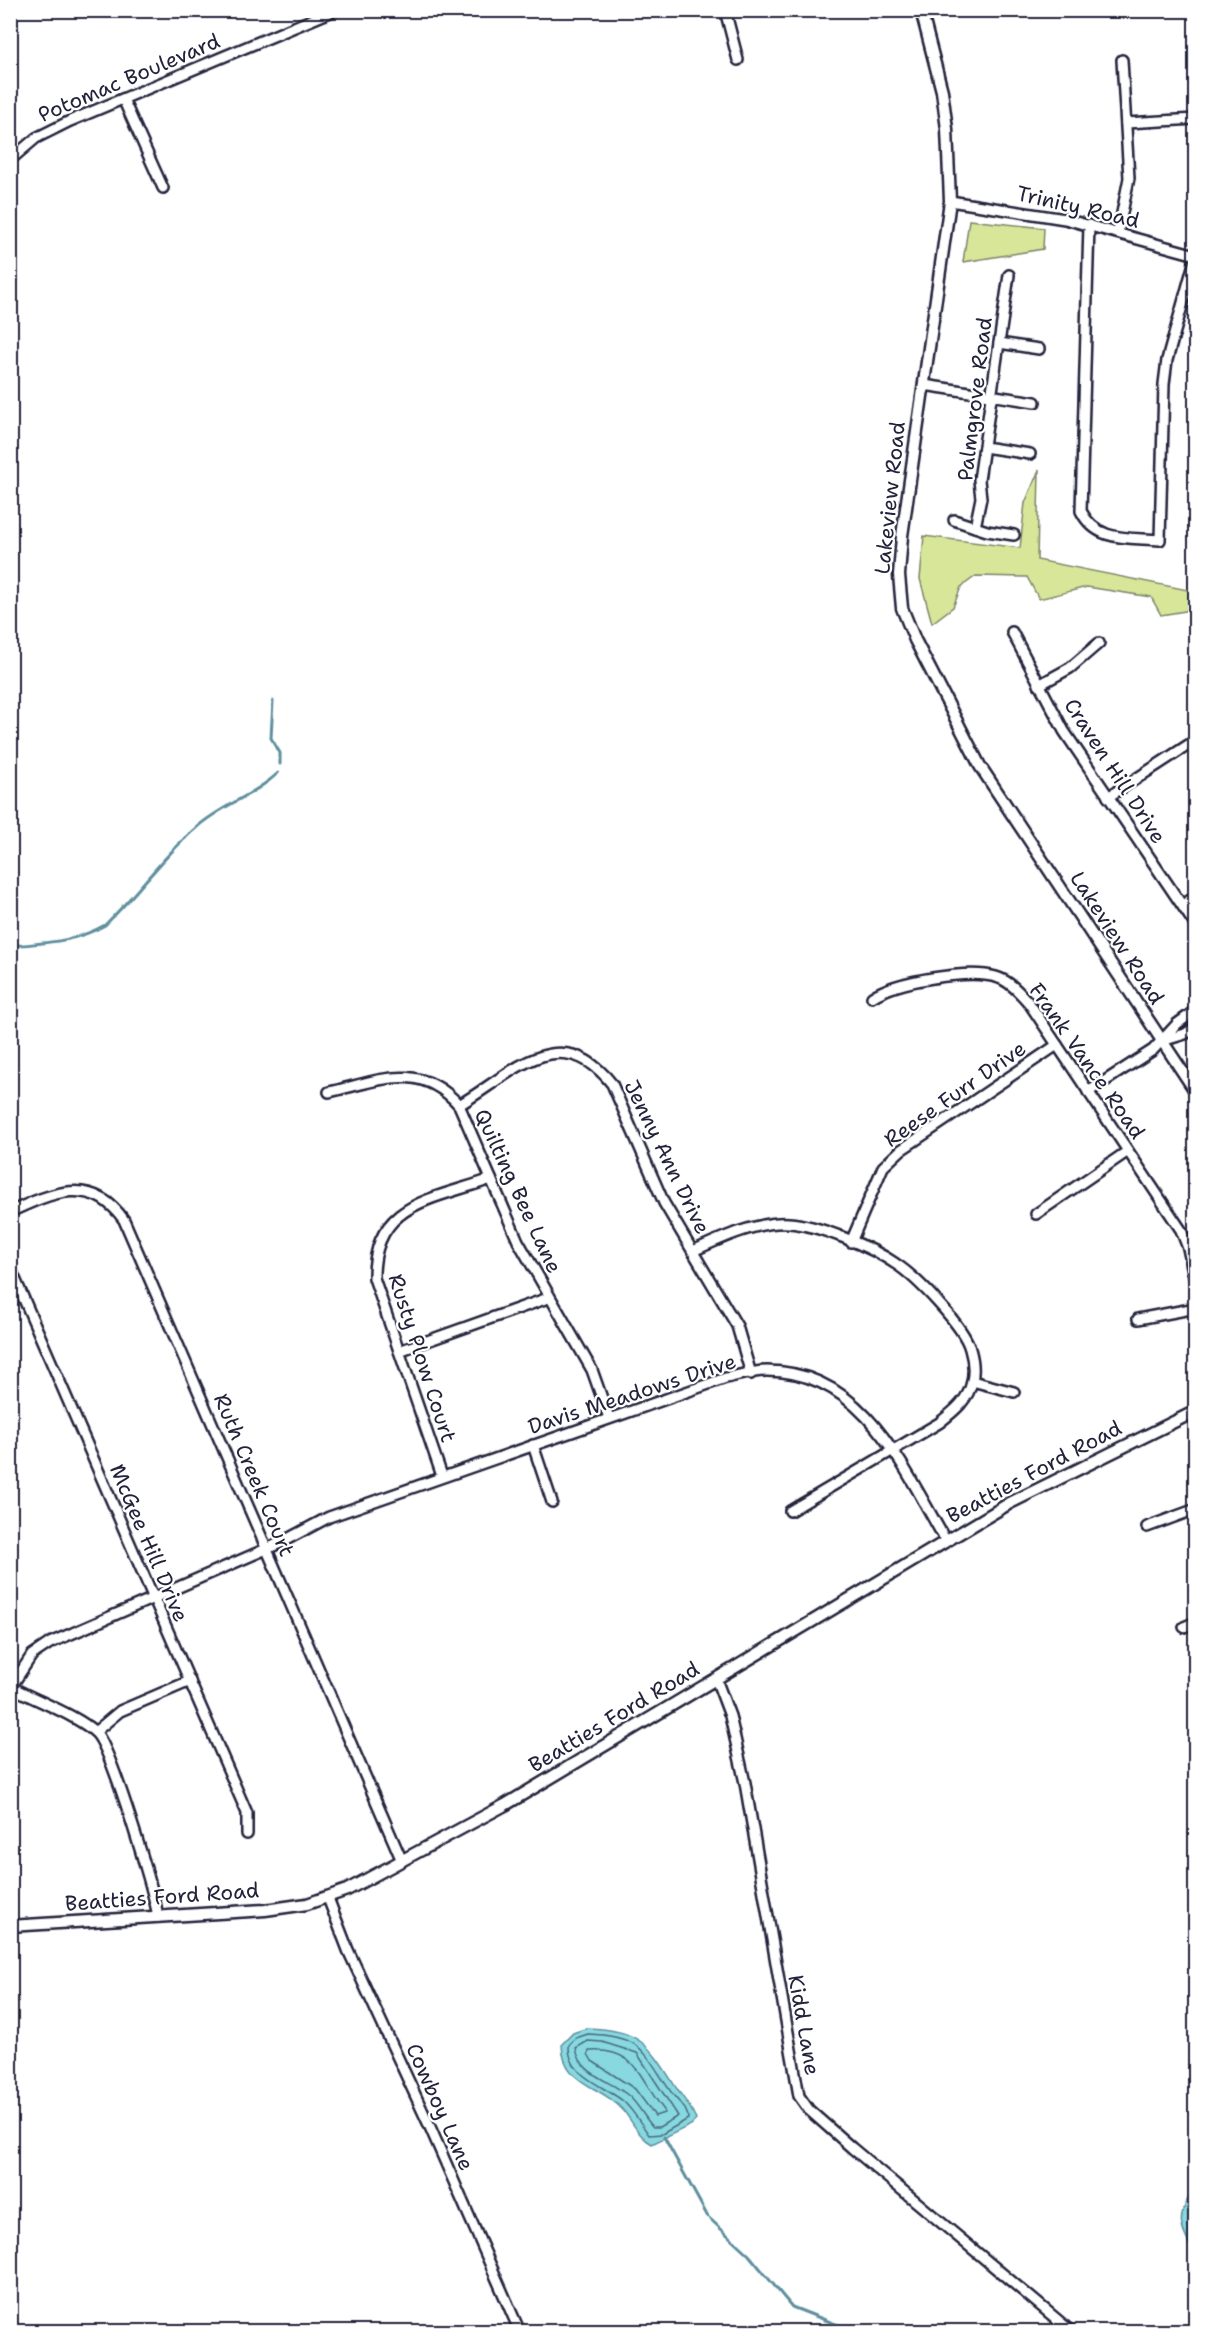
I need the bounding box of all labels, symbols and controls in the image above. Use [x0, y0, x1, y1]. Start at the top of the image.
street label: Potomac Boulevard [34, 27, 224, 129]
street label: Trinity Road [1014, 179, 1142, 235]
street label: Palmgrove Road [951, 315, 999, 483]
street label: Lakeview Road [868, 420, 912, 576]
street label: Craven Hill Drive [1058, 693, 1172, 849]
street label: Lakeview Road [1063, 866, 1171, 1010]
street label: Frank Vance Road [1023, 977, 1151, 1145]
street label: Reese Furr Drive [878, 1035, 1032, 1153]
street label: Jenny Ann Drive [618, 1075, 716, 1239]
street label: Quilting Bee Lane [468, 1104, 568, 1278]
street label: Rusty Plow Court [382, 1270, 462, 1446]
street label: Davis Meadows Drive [524, 1347, 740, 1441]
street label: Ruth Creek Court [207, 1389, 301, 1561]
street label: Beatties Ford Road [942, 1414, 1126, 1530]
street label: McGee Hill Drive [103, 1460, 195, 1626]
street label: Beatties Ford Road [523, 1655, 705, 1779]
street label: Beatties Ford Road [64, 1876, 260, 1918]
street label: Kidd Lane [781, 1973, 827, 2077]
street label: Cowboy Lane [399, 2039, 481, 2175]

